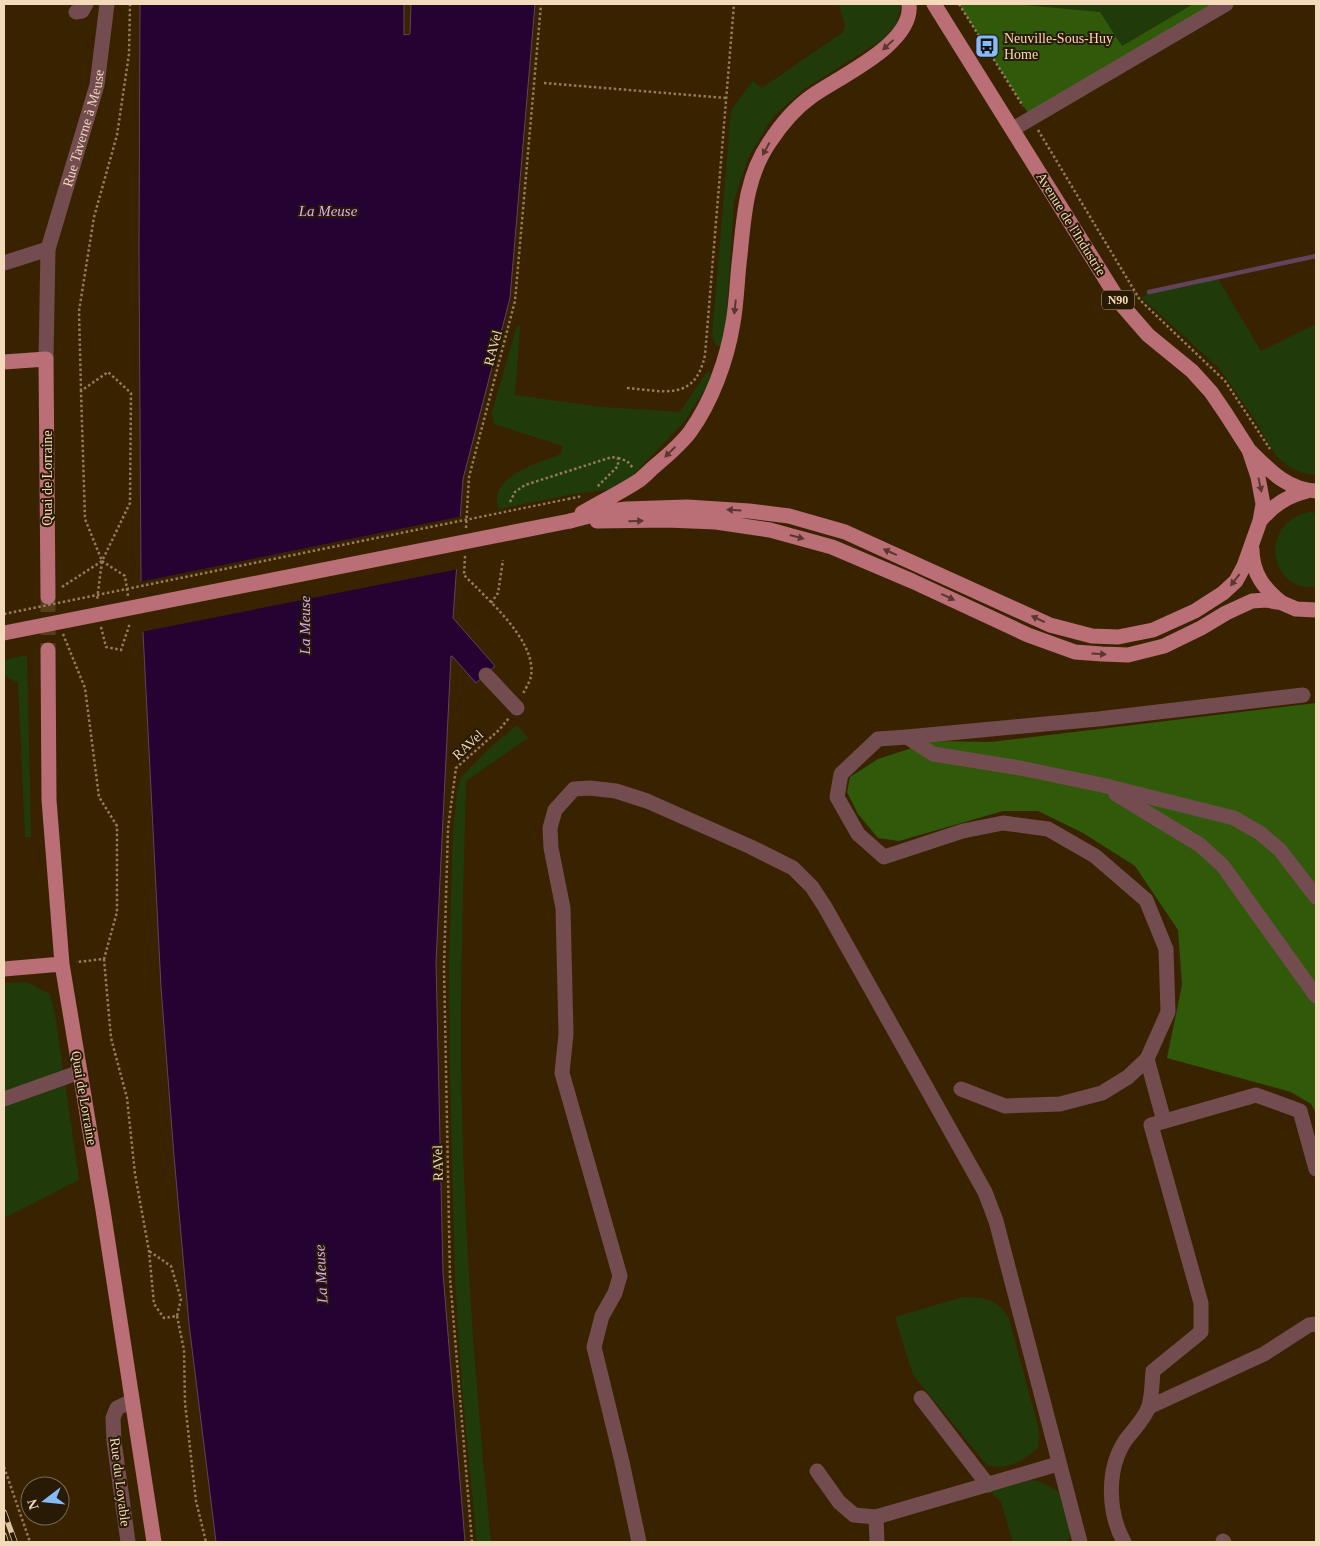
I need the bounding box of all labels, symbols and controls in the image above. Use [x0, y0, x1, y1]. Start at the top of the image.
place label: Neuville-Sous-Huy Home [1004, 31, 1113, 62]
bus stop icon: Neuville-Sous-Huy Home [974, 33, 1000, 59]
one-way arrow [882, 39, 894, 51]
street label: Rue Taverne à Meuse [60, 69, 106, 189]
one-way arrow [761, 143, 770, 156]
street label: Avenue de l'Industrie [1033, 170, 1109, 278]
water label: La Meuse [298, 203, 358, 219]
road number: N90 [1102, 290, 1134, 310]
one-way arrow [731, 299, 739, 315]
street label: RAVel [481, 328, 505, 367]
street label: Quai de Lorraine [40, 430, 55, 526]
one-way arrow [664, 446, 676, 458]
one-way arrow [1256, 477, 1264, 493]
one-way arrow [726, 505, 742, 513]
one-way arrow [629, 516, 645, 524]
one-way arrow [790, 534, 805, 542]
one-way arrow [883, 548, 897, 556]
one-way arrow [1230, 573, 1240, 587]
one-way arrow [941, 594, 955, 602]
water label: La Meuse [297, 595, 313, 655]
one-way arrow [1031, 615, 1045, 623]
one-way arrow [1091, 650, 1107, 658]
street label: RAVel [450, 727, 486, 763]
street label: Quai de Lorraine [68, 1050, 100, 1146]
street label: RAVel [430, 1145, 446, 1181]
water label: La Meuse [311, 1244, 331, 1305]
street label: Rue du Loyable [107, 1437, 133, 1527]
north arrow [20, 1476, 70, 1526]
text: N [24, 1498, 42, 1511]

